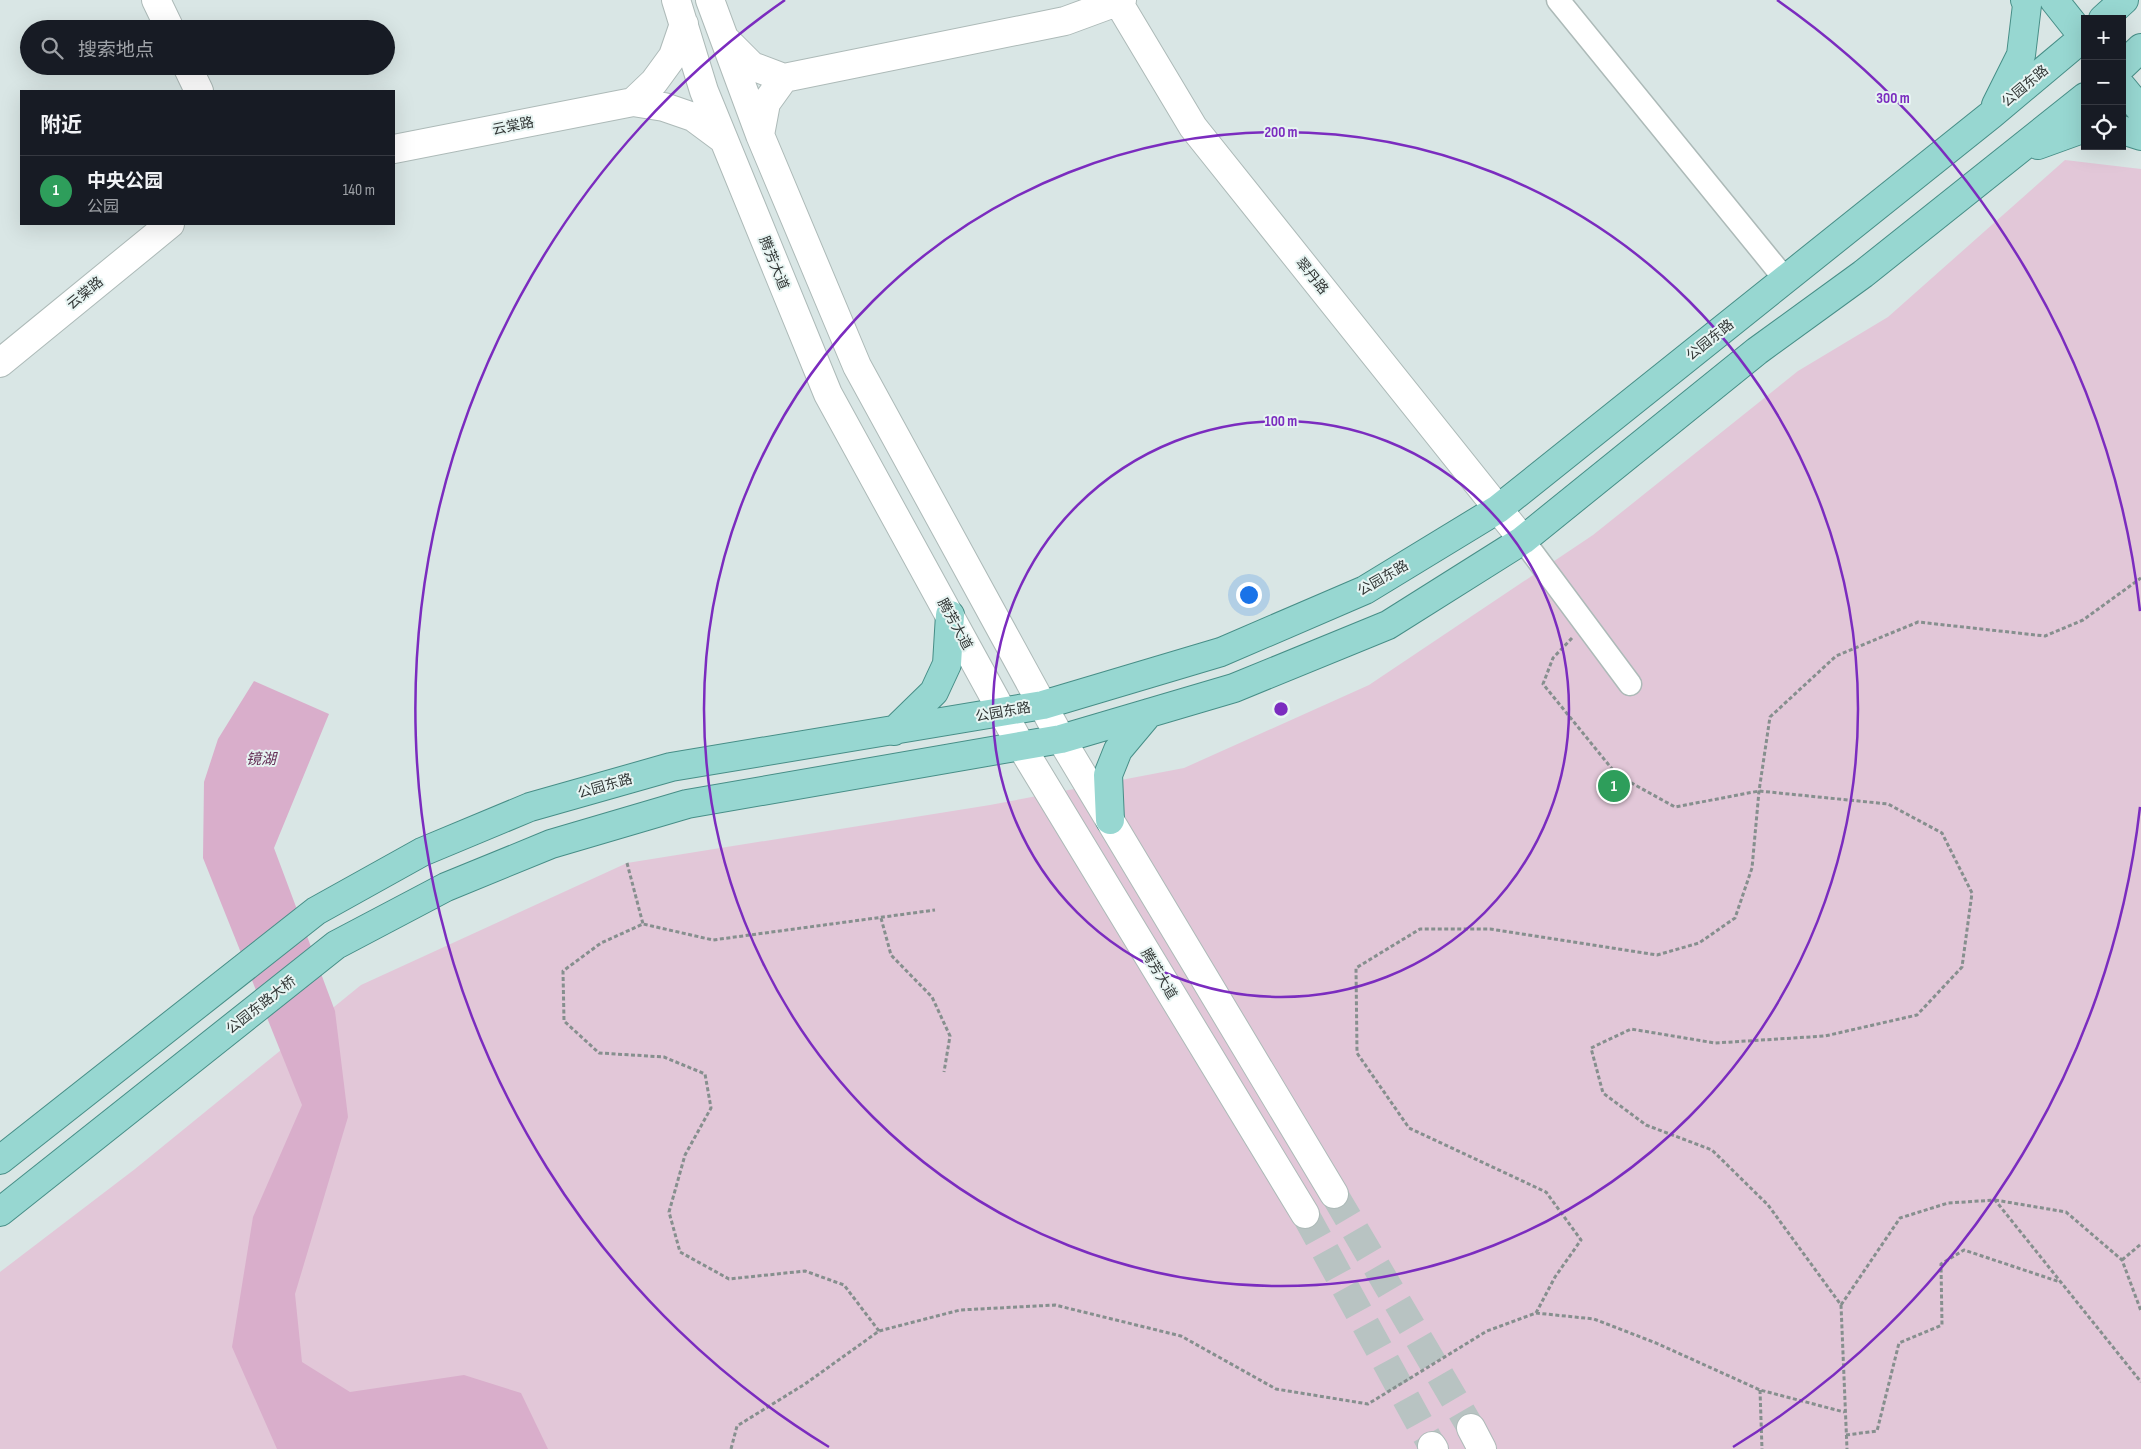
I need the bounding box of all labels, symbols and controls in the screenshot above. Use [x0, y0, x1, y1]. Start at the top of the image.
map controls [2081, 15, 2126, 150]
button: + [2081, 15, 2126, 60]
search box [20, 20, 395, 75]
icon: search [38, 34, 66, 62]
text: 搜索地点 [78, 39, 154, 62]
button: − [2081, 60, 2126, 105]
street label: 公园东路 [1998, 61, 2052, 111]
text: 300 m [1876, 89, 1910, 108]
button: locate [2081, 105, 2126, 150]
text: 附近 [40, 113, 82, 138]
street label: 云棠路 [491, 114, 535, 138]
text: 200 m [1264, 123, 1298, 142]
text: 中央公园 [87, 170, 163, 193]
text: 1 [53, 181, 59, 200]
text: 140 m [343, 181, 375, 200]
text: 公园 [87, 198, 119, 217]
street label: 腾芳大道 [756, 234, 792, 292]
street label: 翠丹路 [1292, 254, 1332, 298]
street label: 云棠路 [63, 273, 107, 313]
street label: 公园东路 [1683, 316, 1737, 364]
text: 100 m [1265, 412, 1297, 431]
street label: 公园东路 [1355, 557, 1411, 599]
your location [1236, 582, 1262, 608]
street label: 腾芳大道 [934, 595, 976, 653]
street label: 公园东路 [974, 699, 1032, 725]
centre of rings [1272, 700, 1290, 718]
water label: 镜湖 [246, 750, 278, 769]
pin: 1 [1598, 767, 1630, 805]
street label: 公园东路 [576, 770, 634, 802]
street label: 腾芳大道 [1137, 946, 1181, 1002]
street label: 公园东路大桥 [223, 972, 299, 1038]

